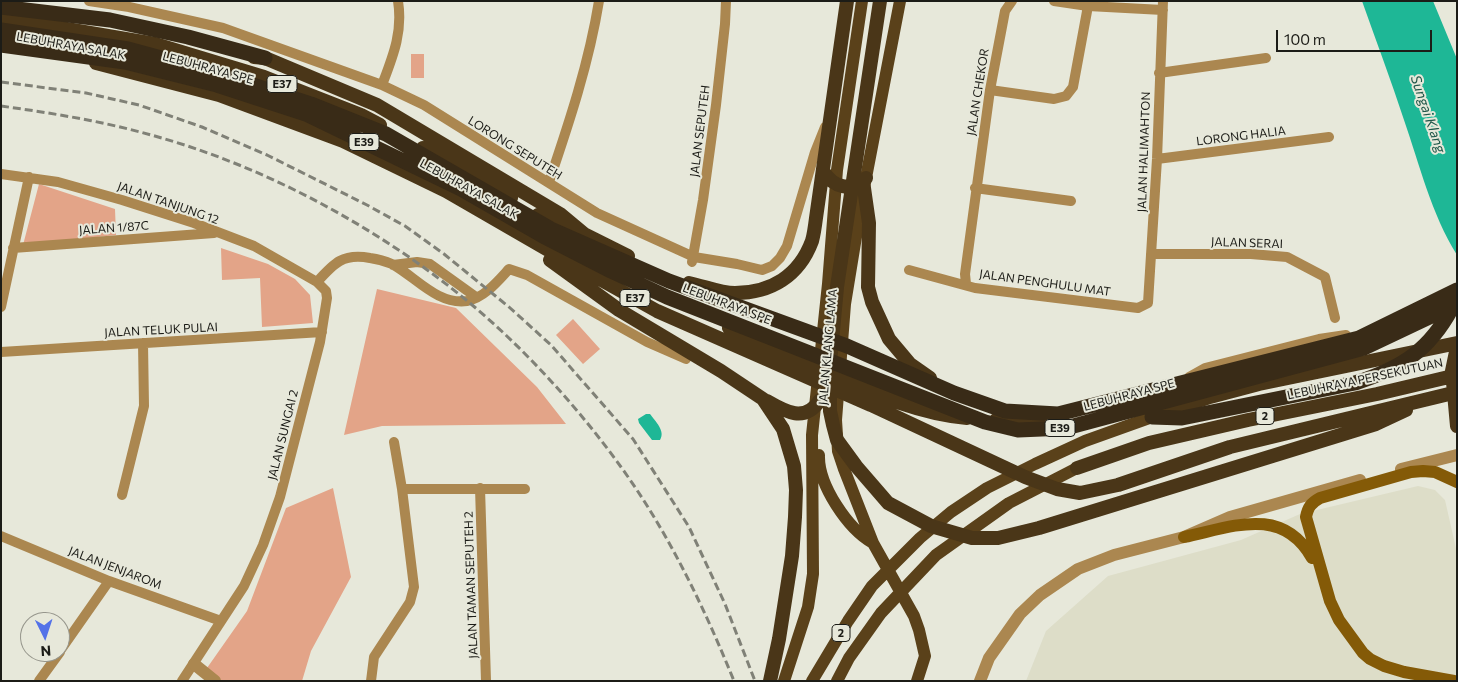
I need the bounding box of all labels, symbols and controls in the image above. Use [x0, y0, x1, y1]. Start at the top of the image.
scale bar [1278, 20, 1434, 52]
street label: LEBUHRAYA SALAK [15, 29, 127, 63]
text: 100 m [1284, 30, 1326, 48]
street label: JALAN CHEKOR [964, 47, 992, 137]
street label: LEBUHRAYA SPE [161, 49, 255, 87]
water label: Sungai Klang [1407, 73, 1449, 155]
road number: E37 [267, 76, 297, 92]
street label: JALAN SEPUTEH [687, 84, 713, 178]
street label: JALAN HALIMAHTON [1135, 91, 1153, 213]
street label: LORONG SEPUTEH [465, 113, 565, 183]
street label: LORONG HALIA [1195, 123, 1287, 149]
road number: E39 [349, 134, 379, 150]
street label: LEBUHRAYA SALAK [417, 156, 521, 222]
street label: JALAN TANJUNG 12 [115, 179, 221, 227]
street label: JALAN 1/87C [79, 218, 149, 238]
street label: JALAN SERAI [1211, 235, 1283, 251]
street label: JALAN PENGHULU MAT [978, 267, 1112, 299]
street label: LEBUHRAYA SPE [681, 280, 773, 328]
street label: JALAN KLANG LAMA [816, 288, 840, 406]
road number: E37 [620, 290, 650, 306]
street label: JALAN TELUK PULAI [104, 320, 218, 340]
street label: LEBUHRAYA PERSEKUTUAN [1286, 355, 1444, 403]
street label: LEBUHRAYA SPE [1082, 376, 1176, 414]
street label: JALAN SUNGAI 2 [265, 388, 301, 482]
road number: 2 [1256, 408, 1274, 424]
road number: E39 [1045, 419, 1075, 436]
street label: JALAN TAMAN SEPUTEH 2 [461, 511, 481, 659]
street label: JALAN JENJAROM [66, 544, 164, 592]
north arrow [20, 612, 70, 662]
road number: 2 [832, 624, 850, 641]
text: N [40, 643, 52, 660]

